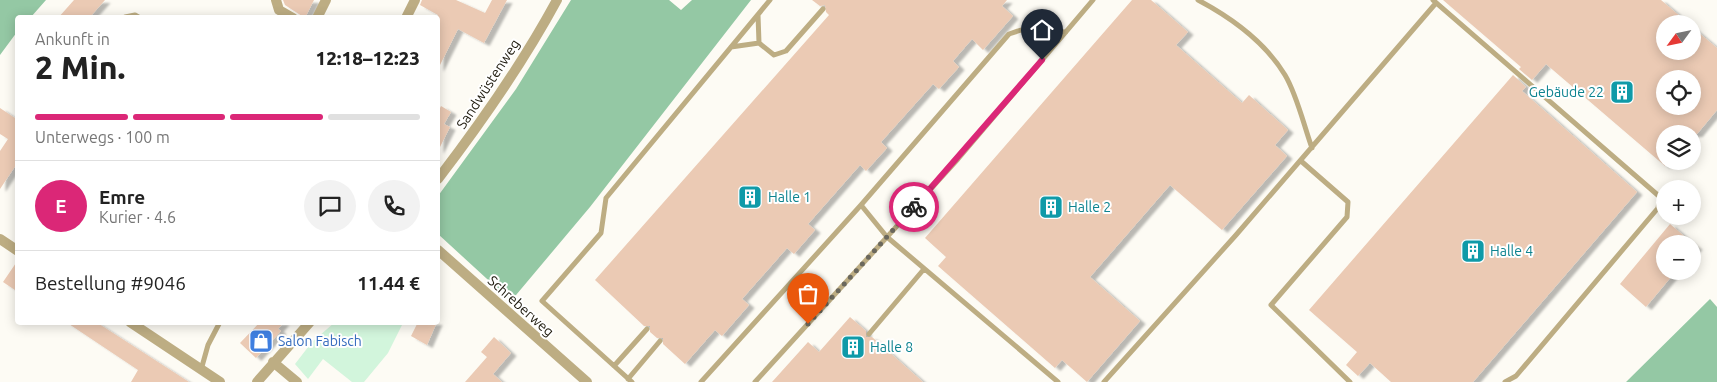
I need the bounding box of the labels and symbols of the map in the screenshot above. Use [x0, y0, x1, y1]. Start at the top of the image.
pin [1021, 9, 1063, 60]
north arrow [1656, 15, 1701, 60]
street label: Sandwüstenweg [453, 36, 523, 132]
building icon: Gebäude 22 [1609, 79, 1635, 105]
place label: Gebäude 22 [1529, 84, 1604, 100]
courier [889, 182, 939, 232]
building icon: Halle 1 [737, 184, 763, 210]
place label: Halle 1 [768, 189, 811, 205]
building icon: Halle 2 [1038, 194, 1064, 220]
place label: Halle 2 [1068, 199, 1111, 215]
building icon: Halle 4 [1460, 238, 1486, 264]
place label: Halle 4 [1490, 243, 1533, 259]
street label: Schreberweg [485, 272, 557, 340]
pin [787, 273, 829, 324]
shop icon: Salon Fabisch [248, 328, 274, 354]
place label: Salon Fabisch [278, 333, 362, 349]
building icon: Halle 8 [840, 334, 866, 360]
place label: Halle 8 [870, 339, 913, 355]

